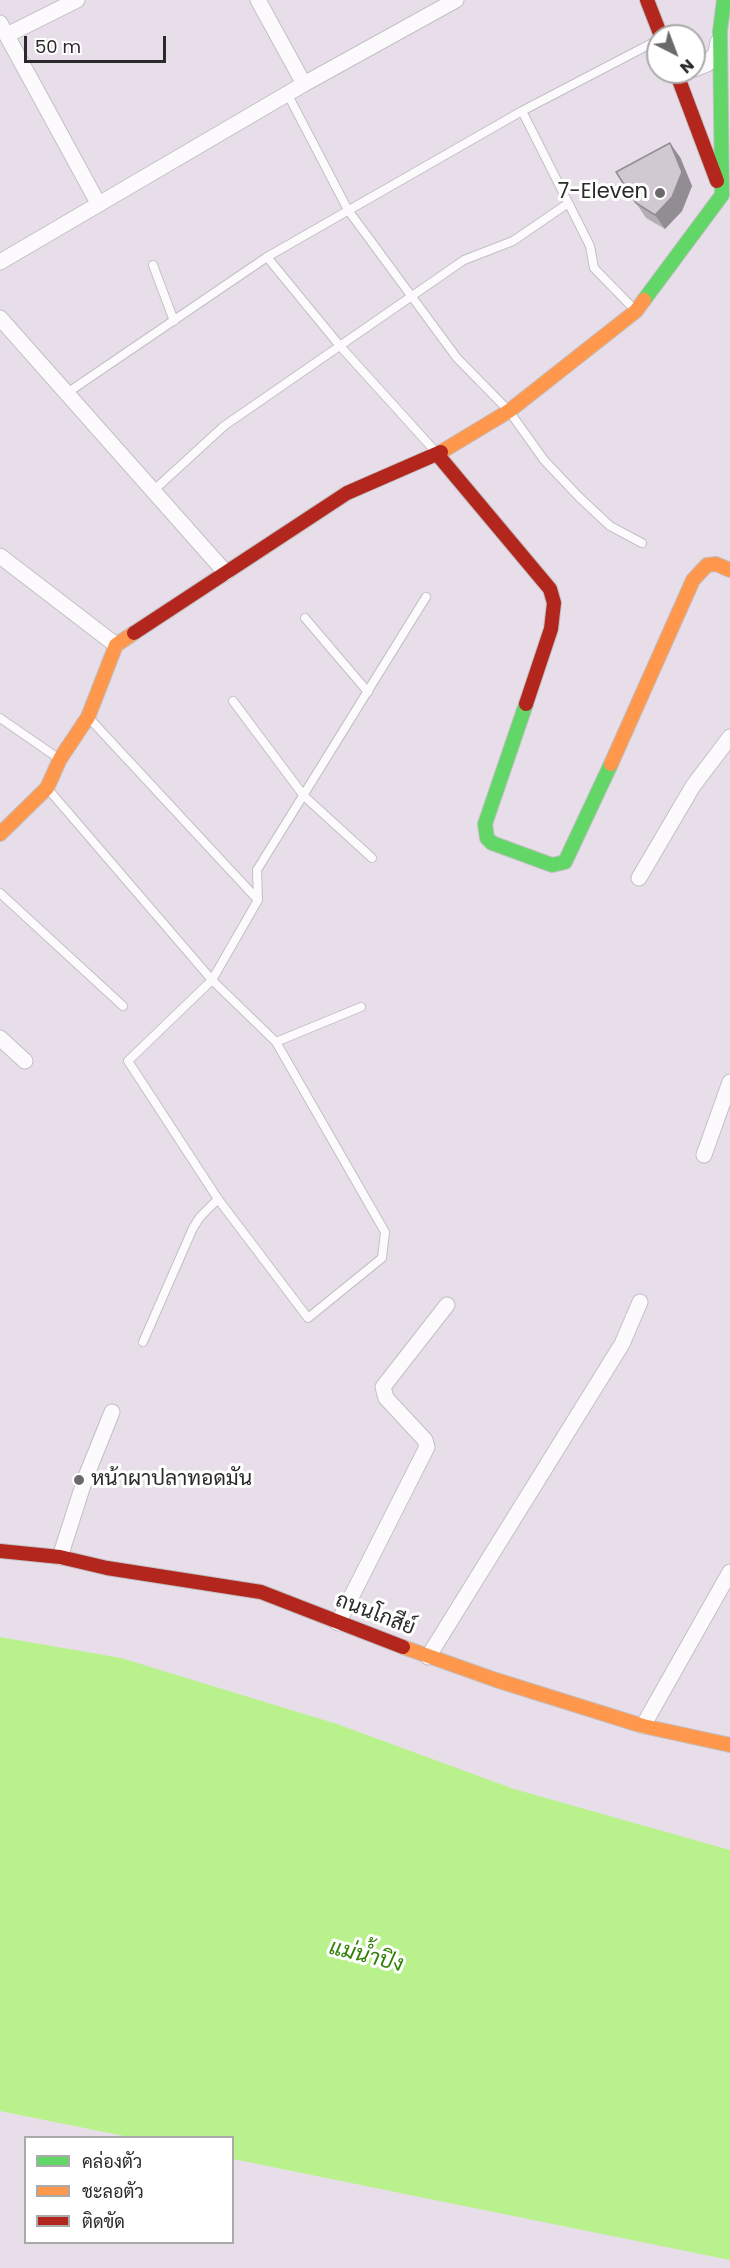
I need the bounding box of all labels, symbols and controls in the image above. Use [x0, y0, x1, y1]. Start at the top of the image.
scale bar [27, 24, 170, 62]
north arrow [646, 24, 706, 84]
text: 50 m [35, 34, 81, 59]
text: N [675, 54, 699, 79]
place label: 7-Eleven [558, 180, 648, 206]
marker: 7-Eleven [653, 186, 667, 200]
place label: หน้าผาปลาทอดมัน [91, 1467, 252, 1493]
marker: หน้าผาปลาทอดมัน [72, 1473, 86, 1487]
street label: ถนนโกสีย์ [332, 1588, 418, 1642]
water label: แม่น้ำปิง [326, 1935, 406, 1979]
legend [24, 2136, 234, 2244]
text: คล่องตัว [82, 2149, 142, 2174]
text: ชะลอตัว [82, 2179, 144, 2204]
text: ติดขัด [82, 2209, 125, 2234]

